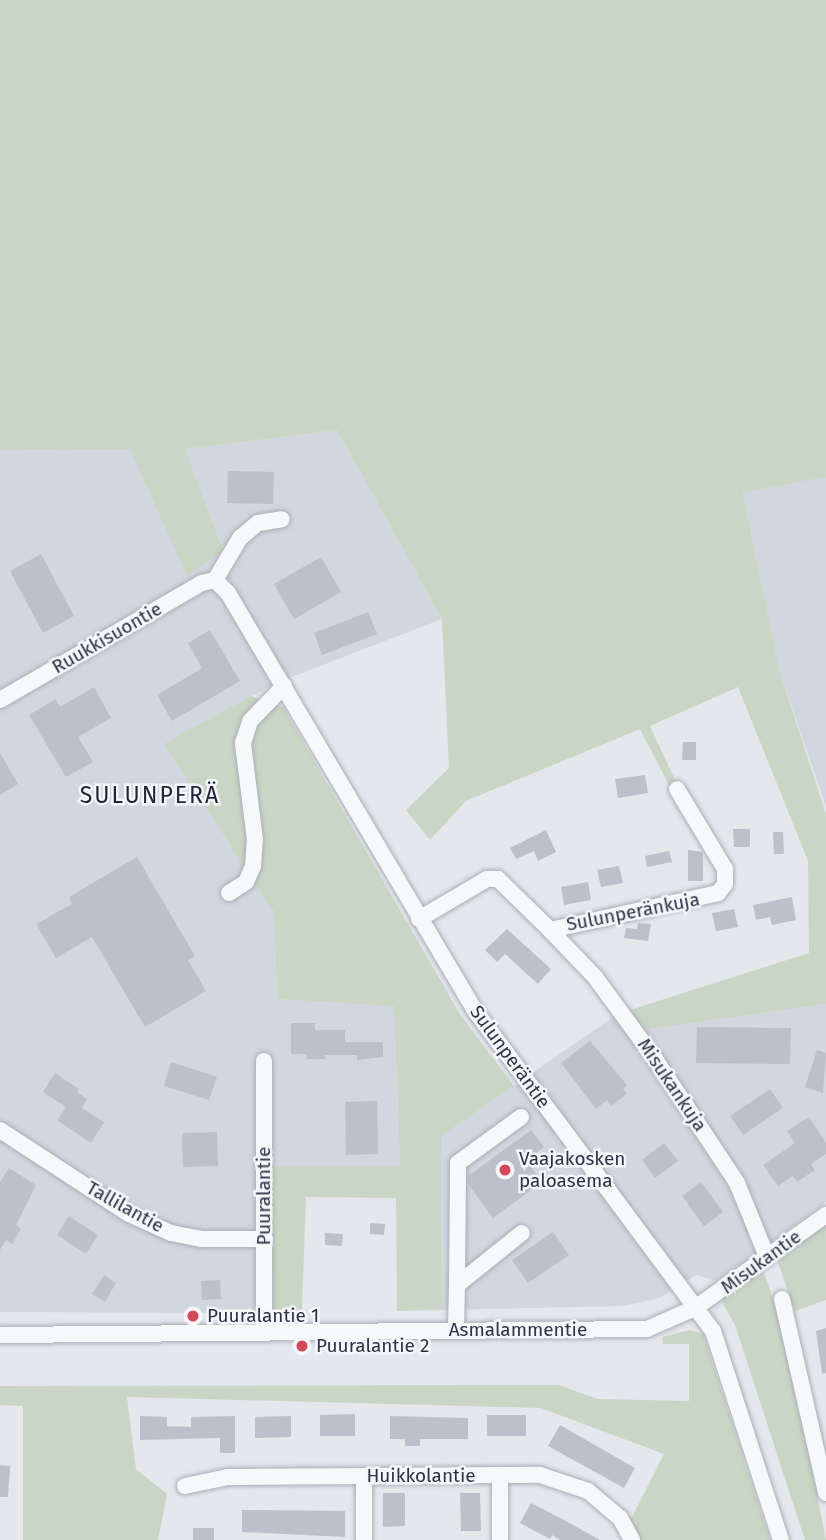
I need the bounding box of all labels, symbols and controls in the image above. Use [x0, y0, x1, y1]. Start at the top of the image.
street label: Ruukkisuontie [48, 597, 166, 679]
district label: SULUNPERÄ [81, 781, 219, 809]
street label: Sulunperänkuja [564, 888, 702, 936]
street label: Sulunperäntie [465, 1001, 555, 1113]
street label: Misukankuja [633, 1034, 711, 1136]
street label: Puuralantie [253, 1147, 275, 1245]
place label: Vaajakosken paloasema [519, 1148, 625, 1192]
marker: Vaajakosken paloasema [497, 1162, 513, 1178]
street label: Tallilantie [82, 1176, 168, 1238]
street label: Misukantie [716, 1225, 806, 1299]
place label: Puuralantie 1 [207, 1305, 319, 1327]
marker: Puuralantie 1 [185, 1308, 201, 1324]
street label: Asmalammentie [449, 1319, 587, 1341]
place label: Puuralantie 2 [316, 1335, 429, 1357]
marker: Puuralantie 2 [294, 1338, 310, 1354]
street label: Huikkolantie [366, 1465, 476, 1487]

